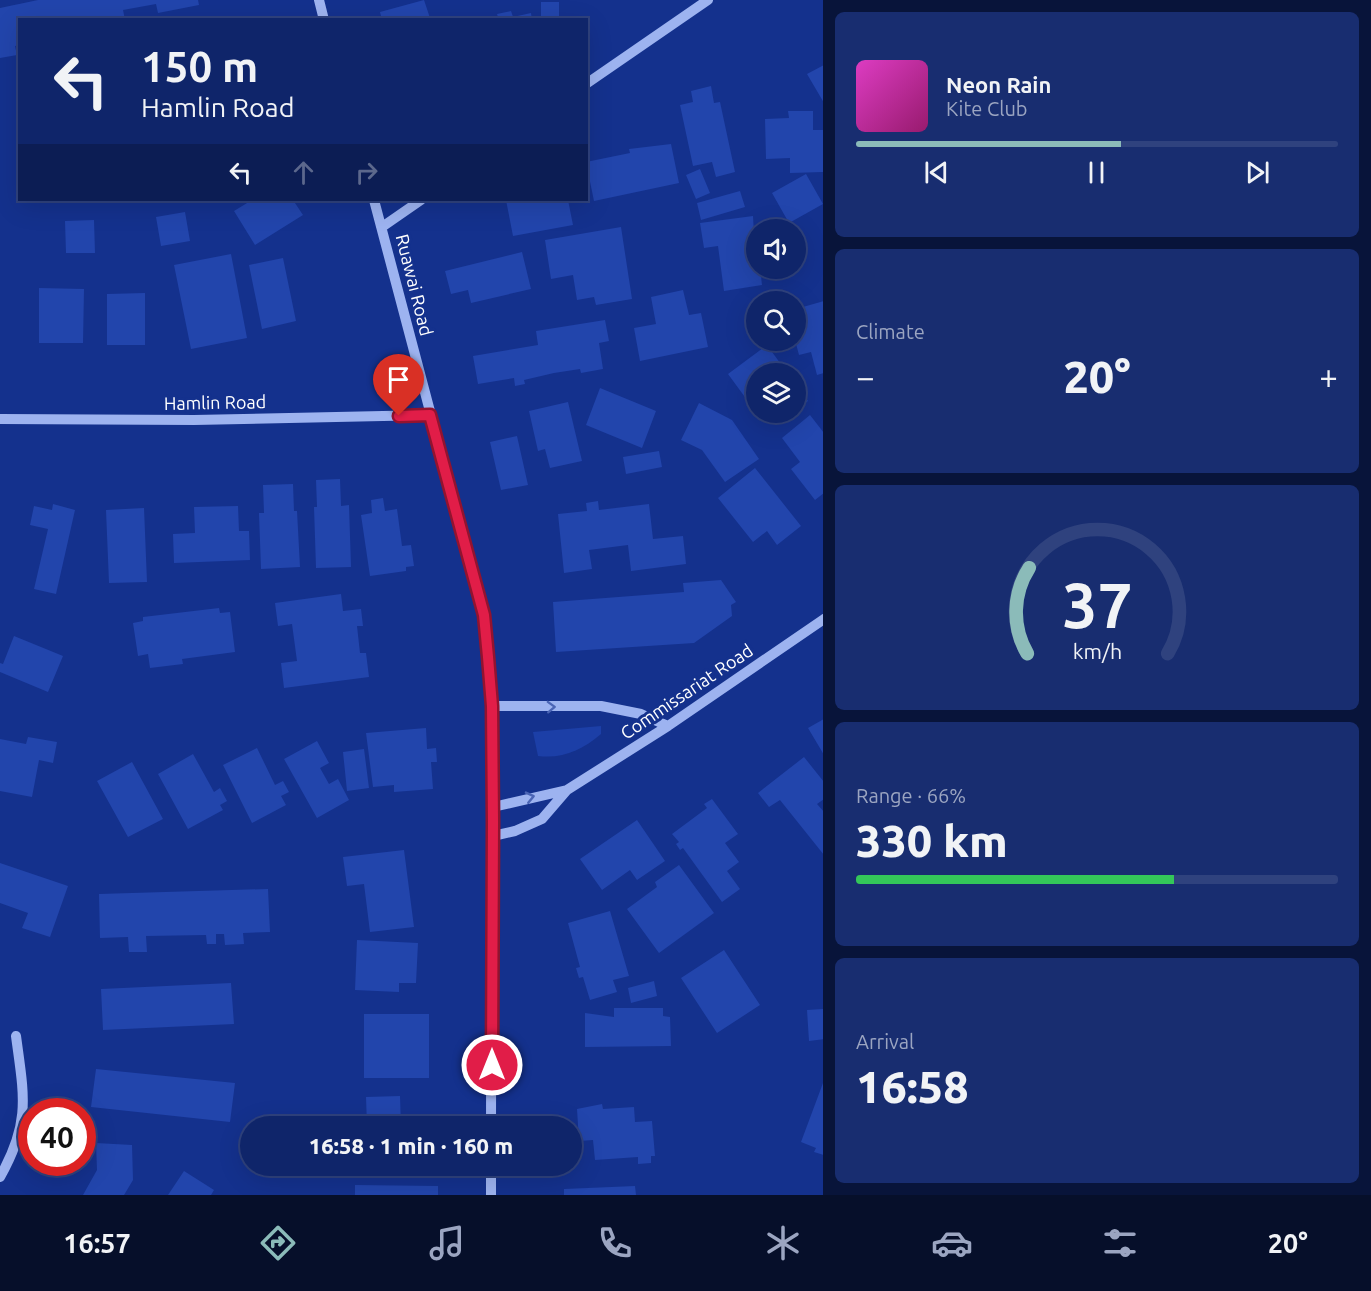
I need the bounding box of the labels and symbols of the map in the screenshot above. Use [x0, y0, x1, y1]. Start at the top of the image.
street label: Ruawai Road [393, 232, 437, 338]
pin [373, 354, 424, 416]
street label: Hamlin Road [164, 391, 266, 413]
street label: Commissariat Road [617, 640, 756, 743]
one-way arrow [546, 701, 555, 713]
one-way arrow [525, 792, 535, 805]
position arrow [460, 1033, 524, 1097]
speed limit sign: 40 [18, 1098, 96, 1176]

